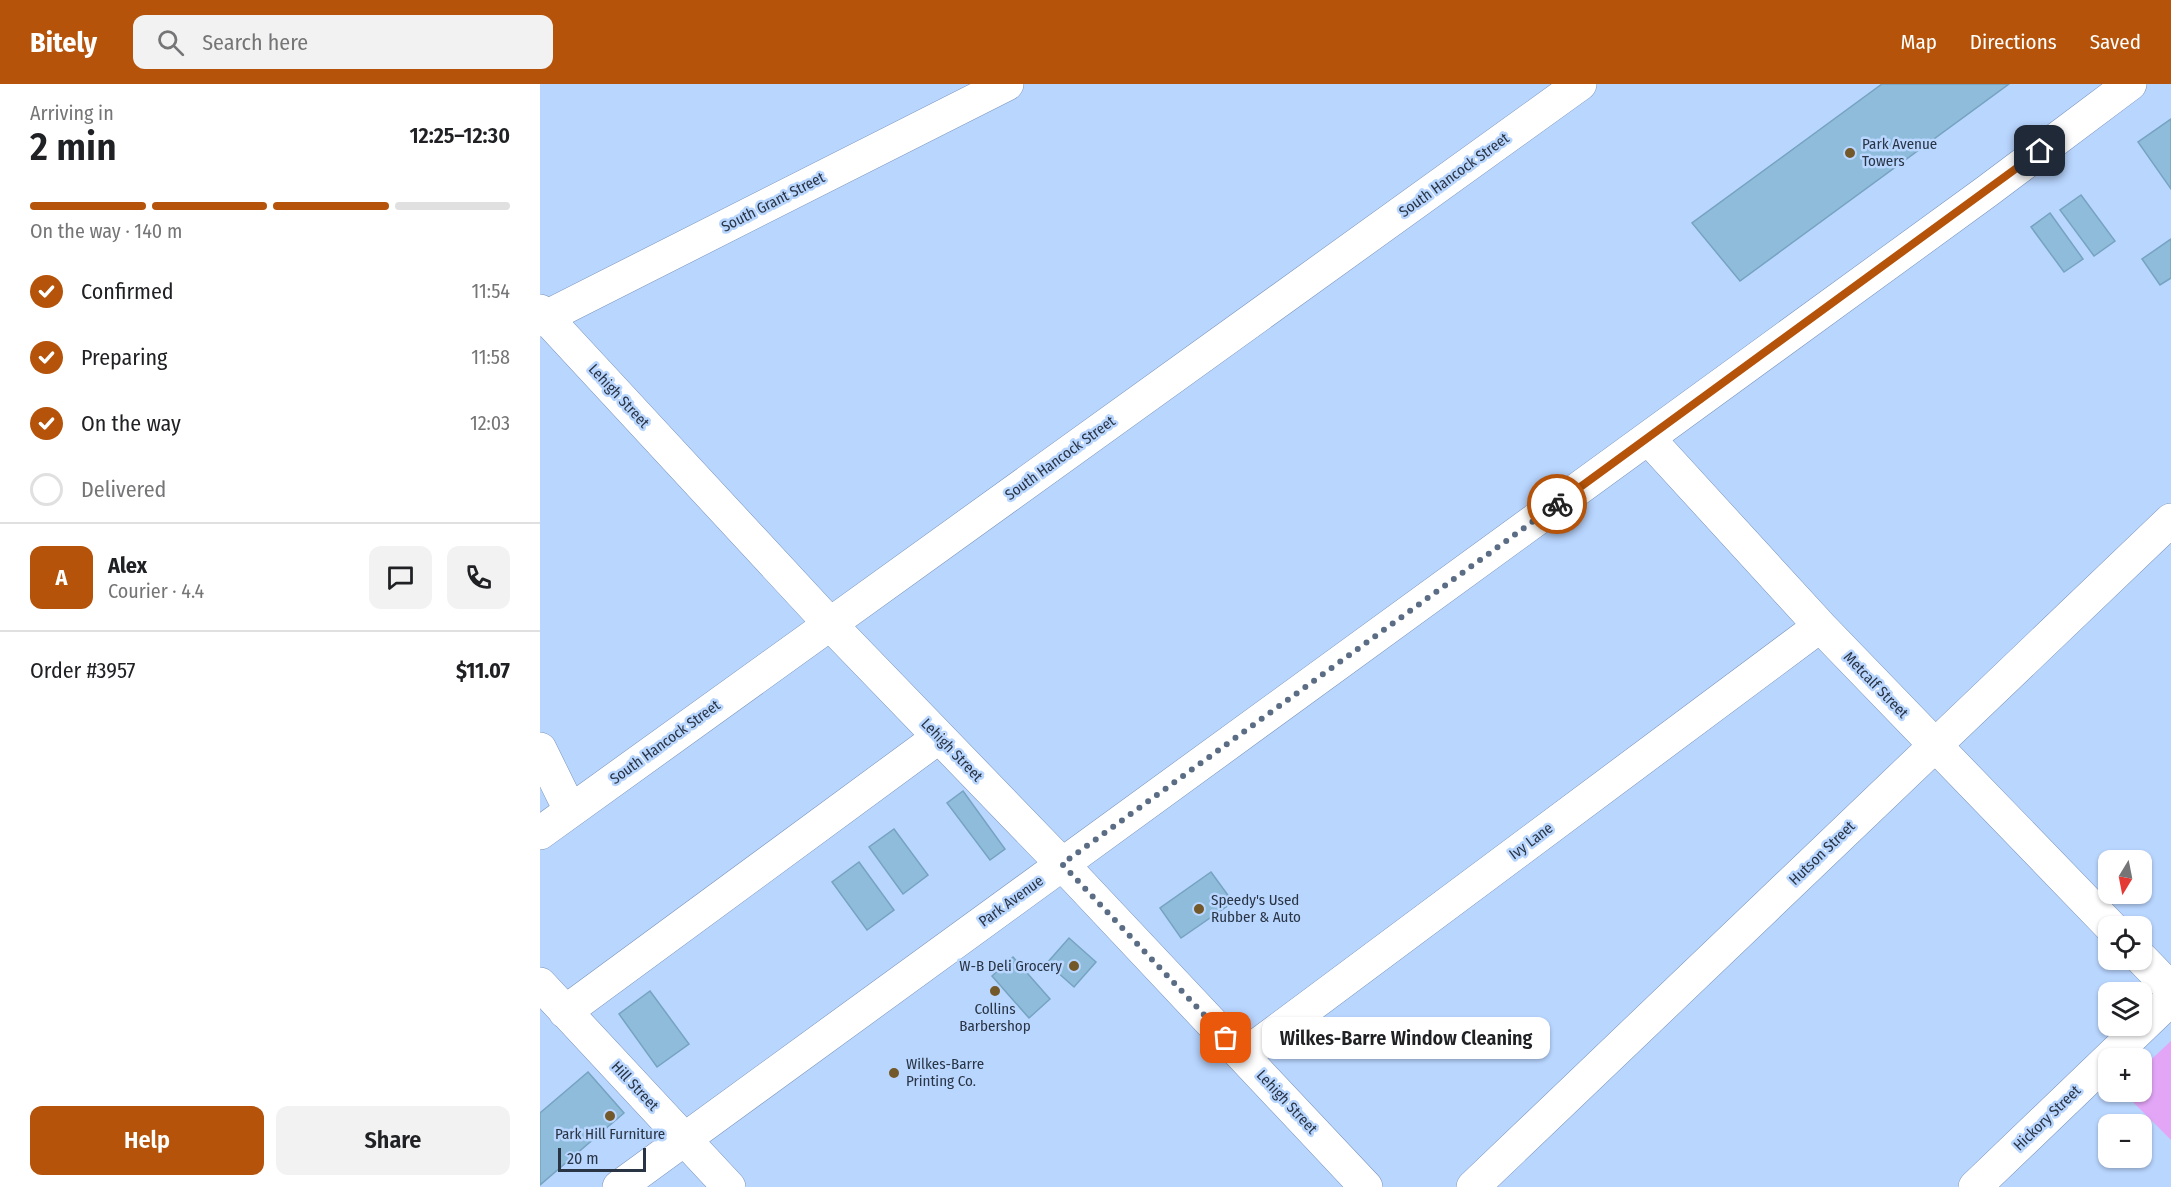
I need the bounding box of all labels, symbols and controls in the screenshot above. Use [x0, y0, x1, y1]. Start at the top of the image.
search box [133, 15, 553, 69]
text: Bitely [30, 26, 97, 59]
icon: search [154, 26, 187, 59]
text: Search here [202, 29, 308, 56]
text: Map [1900, 29, 1937, 55]
text: Directions [1970, 29, 2057, 55]
text: Saved [2090, 29, 2141, 55]
text: Arriving in [30, 101, 114, 125]
text: 12:25–12:30 [409, 122, 510, 149]
text: 2 min [30, 124, 117, 170]
pin [2014, 125, 2065, 176]
street label: South Hancock Street [1395, 129, 1513, 221]
icon: home [2023, 134, 2056, 167]
place label: Park Avenue Towers [1862, 135, 1937, 170]
marker: Park Avenue Towers [1843, 146, 1857, 160]
street label: South Grant Street [718, 168, 828, 236]
text: On the way · 140 m [30, 219, 182, 243]
icon: check [30, 275, 63, 308]
text: Confirmed [81, 278, 174, 305]
text: 11:54 [472, 279, 510, 303]
icon: check [30, 341, 63, 374]
text: Preparing [81, 344, 167, 371]
text: 11:58 [471, 345, 510, 369]
street label: Lehigh Street [585, 360, 653, 432]
icon: check [30, 407, 63, 440]
text: On the way [81, 410, 181, 437]
text: 12:03 [470, 411, 510, 435]
street label: South Hancock Street [1001, 412, 1119, 504]
courier [1527, 474, 1587, 534]
text: Delivered [81, 476, 166, 503]
icon: bike [1541, 488, 1574, 521]
button: chat [369, 546, 432, 609]
button: phone [447, 546, 510, 609]
text: Alex [108, 552, 147, 579]
text: A [56, 564, 67, 591]
text: Courier · 4.4 [108, 579, 204, 603]
street label: Metcalf Street [1840, 648, 1912, 722]
text: Order #3957 [30, 657, 136, 684]
text: $11.07 [456, 657, 510, 684]
street label: South Hancock Street [606, 696, 724, 788]
street label: Lehigh Street [917, 715, 987, 785]
street label: Hutson Street [1785, 817, 1859, 889]
street label: Ivy Lane [1506, 819, 1556, 863]
north arrow [2098, 850, 2152, 904]
map controls [2098, 850, 2152, 1168]
street label: Park Avenue [975, 872, 1047, 930]
place label: Speedy's Used Rubber & Auto [1211, 891, 1301, 926]
marker: Speedy's Used Rubber & Auto [1192, 902, 1206, 916]
button: locate [2098, 916, 2152, 970]
place label: W-B Deli Grocery [959, 957, 1062, 975]
marker: W-B Deli Grocery [1067, 959, 1081, 973]
button: layers [2098, 982, 2152, 1036]
marker: Collins Barbershop [988, 984, 1002, 998]
place label: Collins Barbershop [959, 1000, 1031, 1035]
pin [1200, 1012, 1251, 1063]
callout: Wilkes-Barre Window Cleaning [1262, 1017, 1550, 1059]
icon: bag [1209, 1021, 1242, 1054]
text: Wilkes-Barre Window Cleaning [1280, 1026, 1532, 1050]
button: + [2098, 1048, 2152, 1102]
place label: Wilkes-Barre Printing Co. [906, 1055, 984, 1090]
street label: Hill Street [608, 1057, 663, 1115]
marker: Wilkes-Barre Printing Co. [887, 1066, 901, 1080]
street label: Lehigh Street [1253, 1066, 1321, 1138]
street label: Hickory Street [2010, 1081, 2084, 1154]
button: Help [30, 1106, 264, 1175]
button: Share [276, 1106, 510, 1175]
marker: Park Hill Furniture [603, 1109, 617, 1123]
button: − [2098, 1114, 2152, 1168]
place label: Park Hill Furniture [555, 1125, 665, 1143]
scale bar [558, 1145, 646, 1172]
text: 20 m [567, 1149, 598, 1168]

